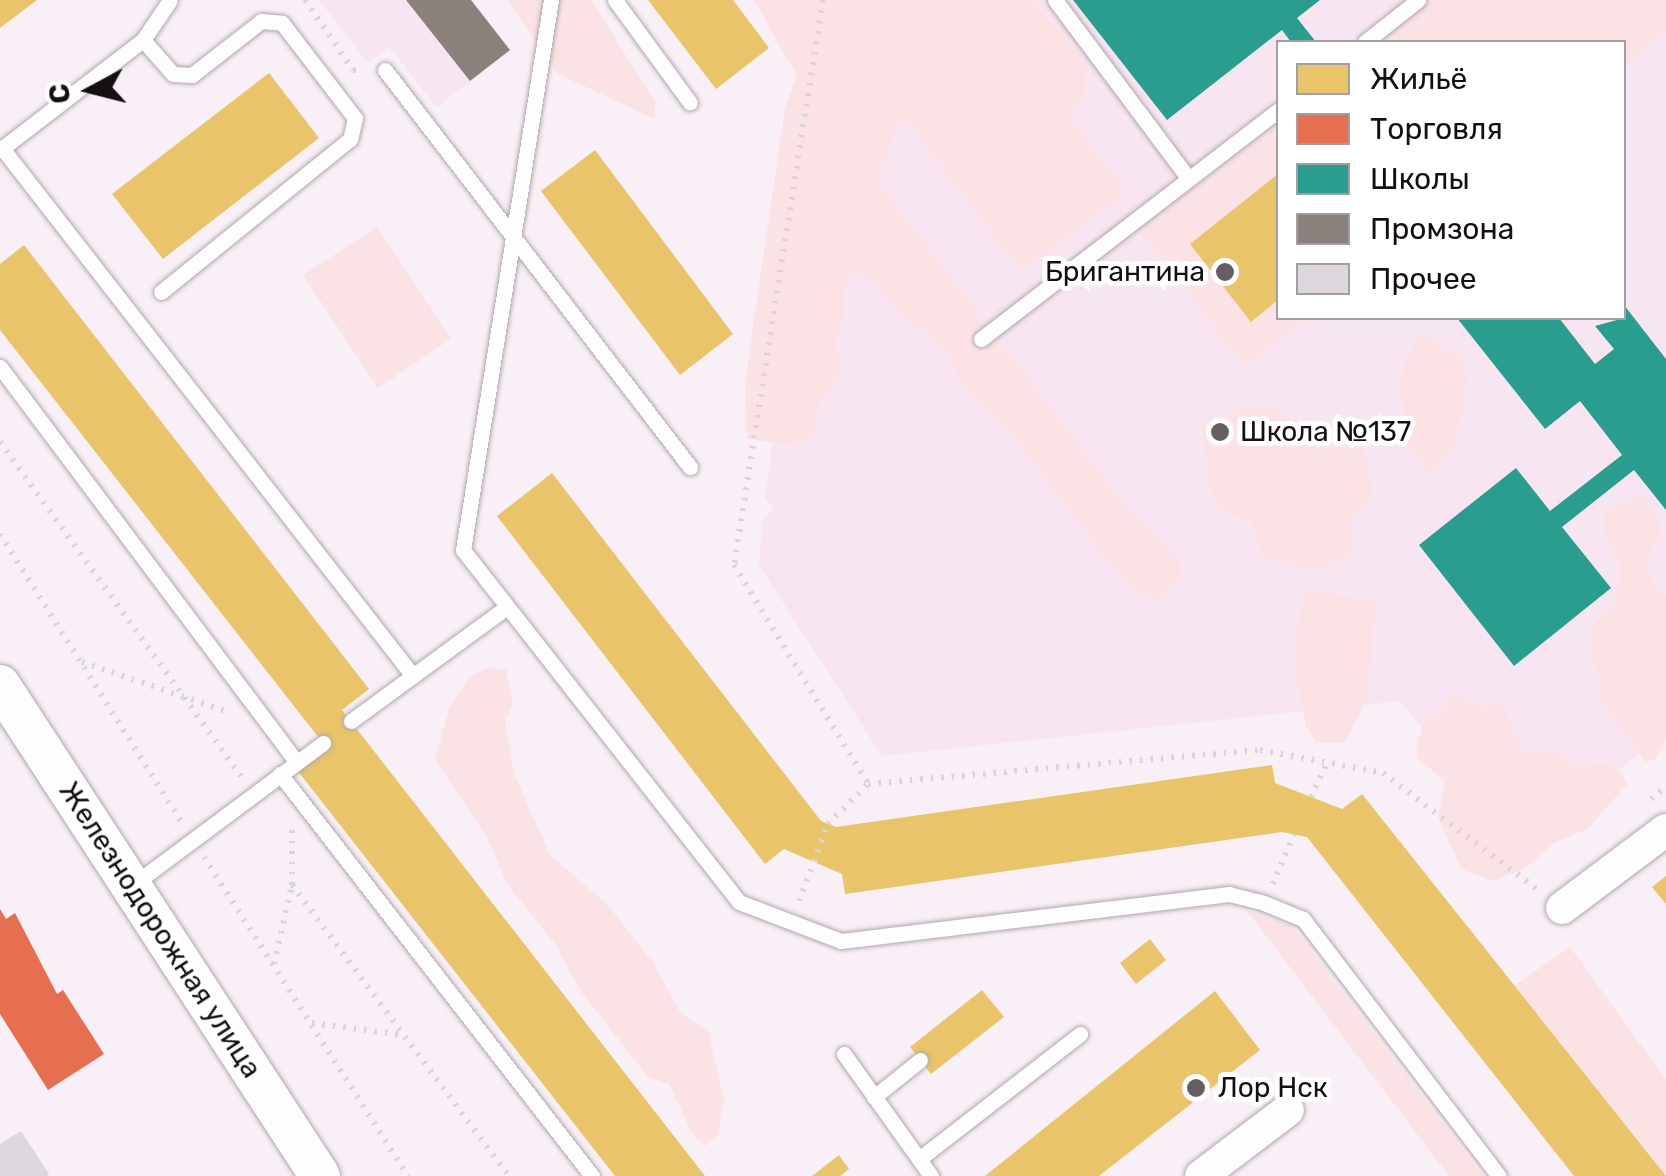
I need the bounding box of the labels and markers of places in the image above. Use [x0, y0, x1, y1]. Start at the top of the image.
place label: Бригантина [1045, 255, 1205, 289]
marker: Бригантина [1214, 261, 1236, 283]
place label: Школа №137 [1240, 415, 1411, 449]
marker: Школа №137 [1209, 421, 1231, 443]
place label: Лор Нск [1218, 1071, 1328, 1105]
marker: Лор Нск [1183, 1075, 1209, 1101]

